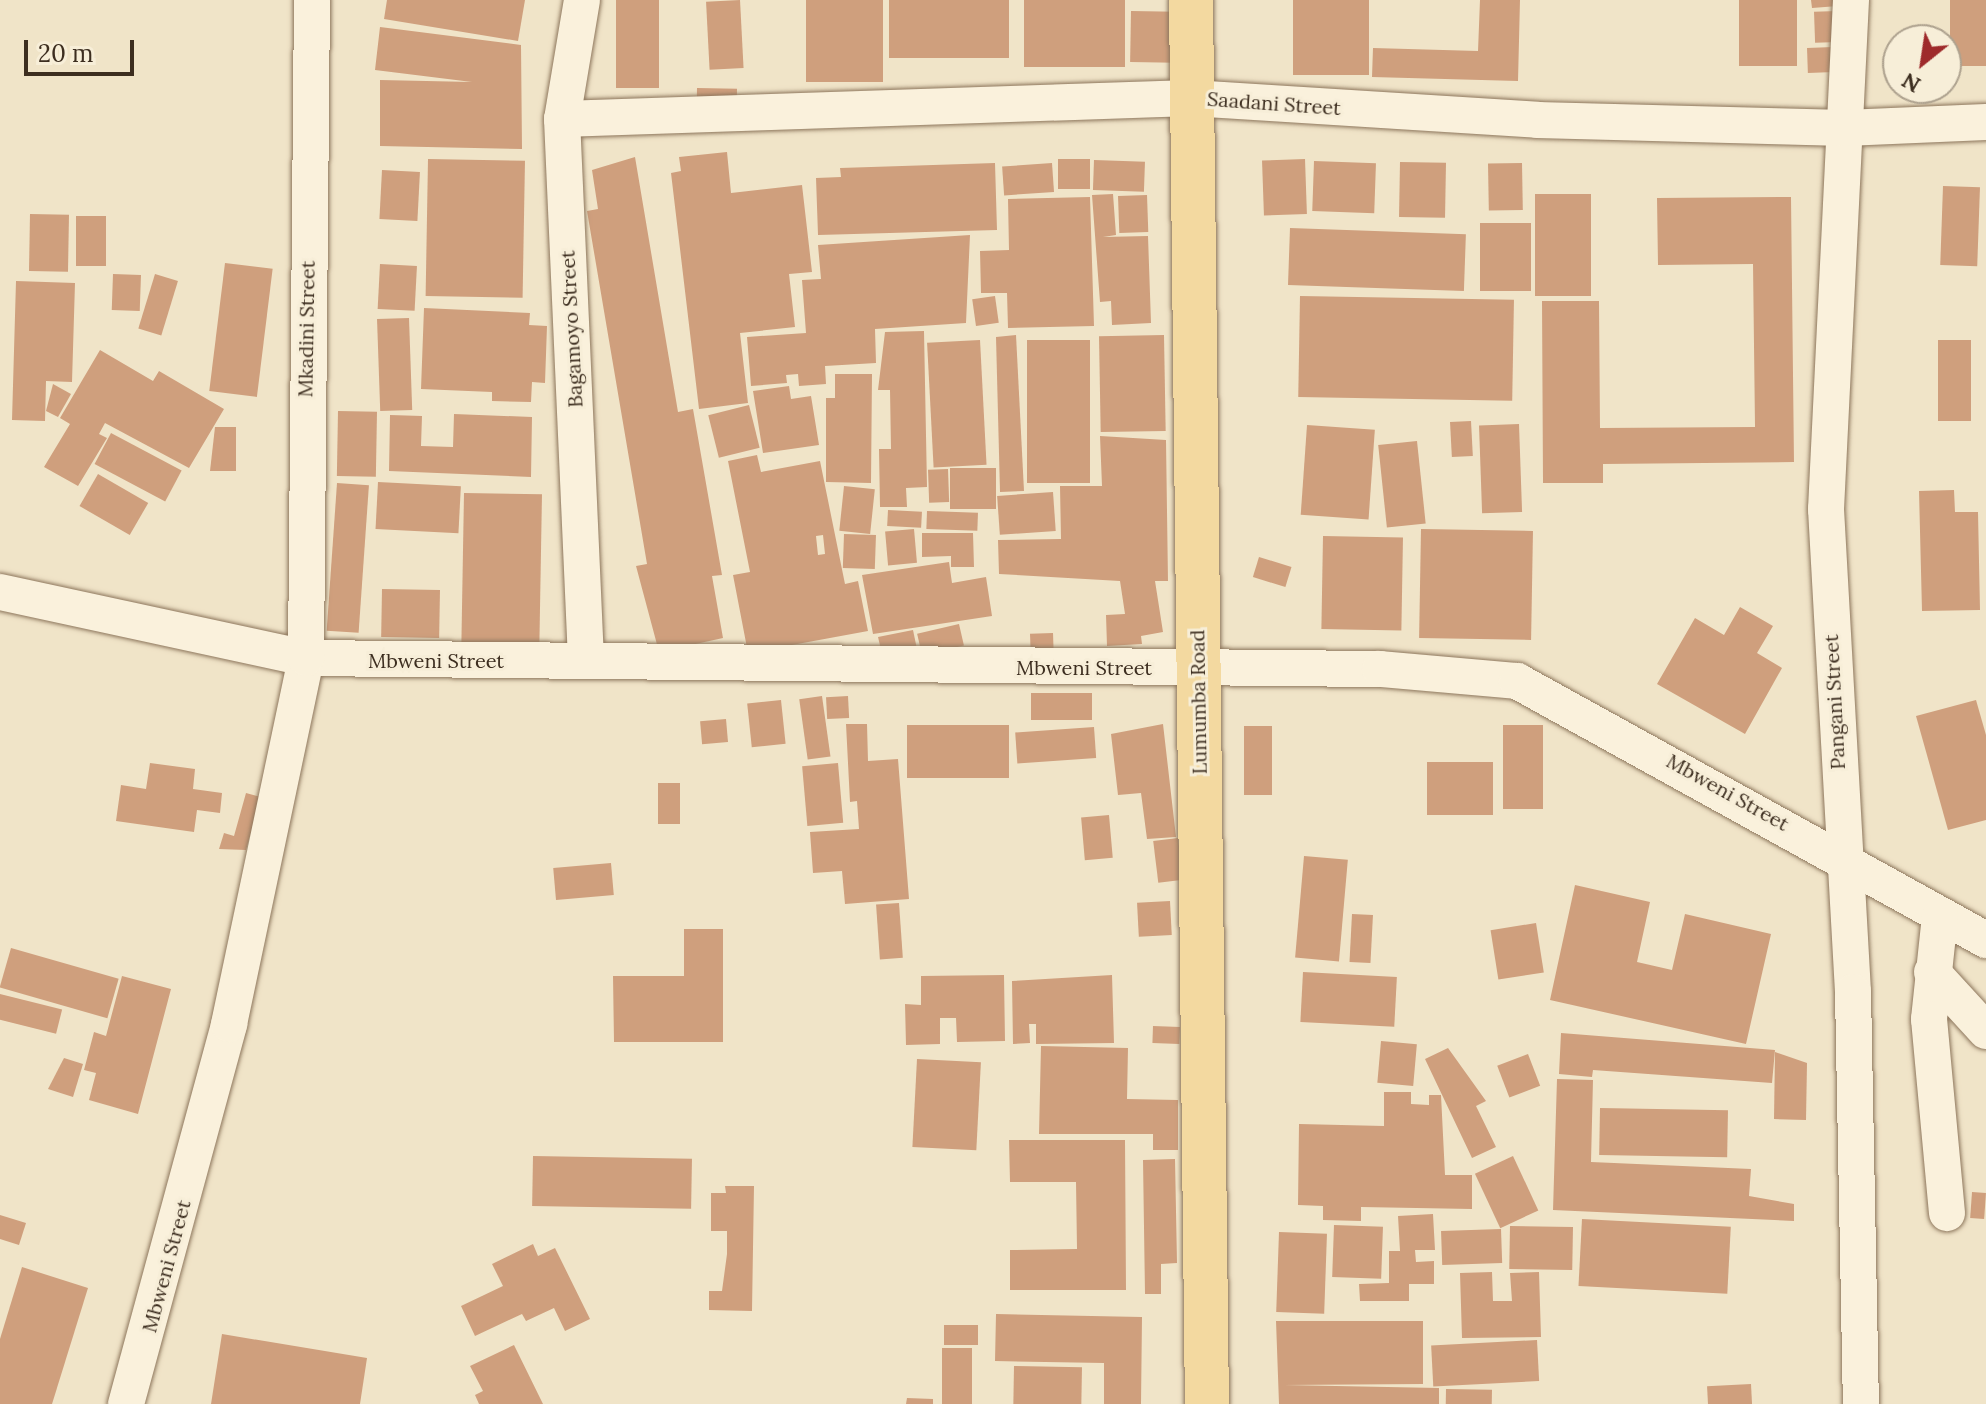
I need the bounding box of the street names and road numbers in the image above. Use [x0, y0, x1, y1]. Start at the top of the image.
street label: Saadani Street [1206, 86, 1342, 120]
street label: Bagamoyo Street [555, 250, 587, 408]
street label: Mkadini Street [293, 260, 319, 398]
street label: Lumumba Road [1185, 629, 1211, 775]
street label: Pangani Street [1818, 634, 1850, 770]
street label: Mbweni Street [368, 648, 504, 672]
street label: Mbweni Street [1016, 655, 1152, 679]
street label: Mbweni Street [1663, 748, 1793, 836]
street label: Mbweni Street [137, 1197, 195, 1335]

